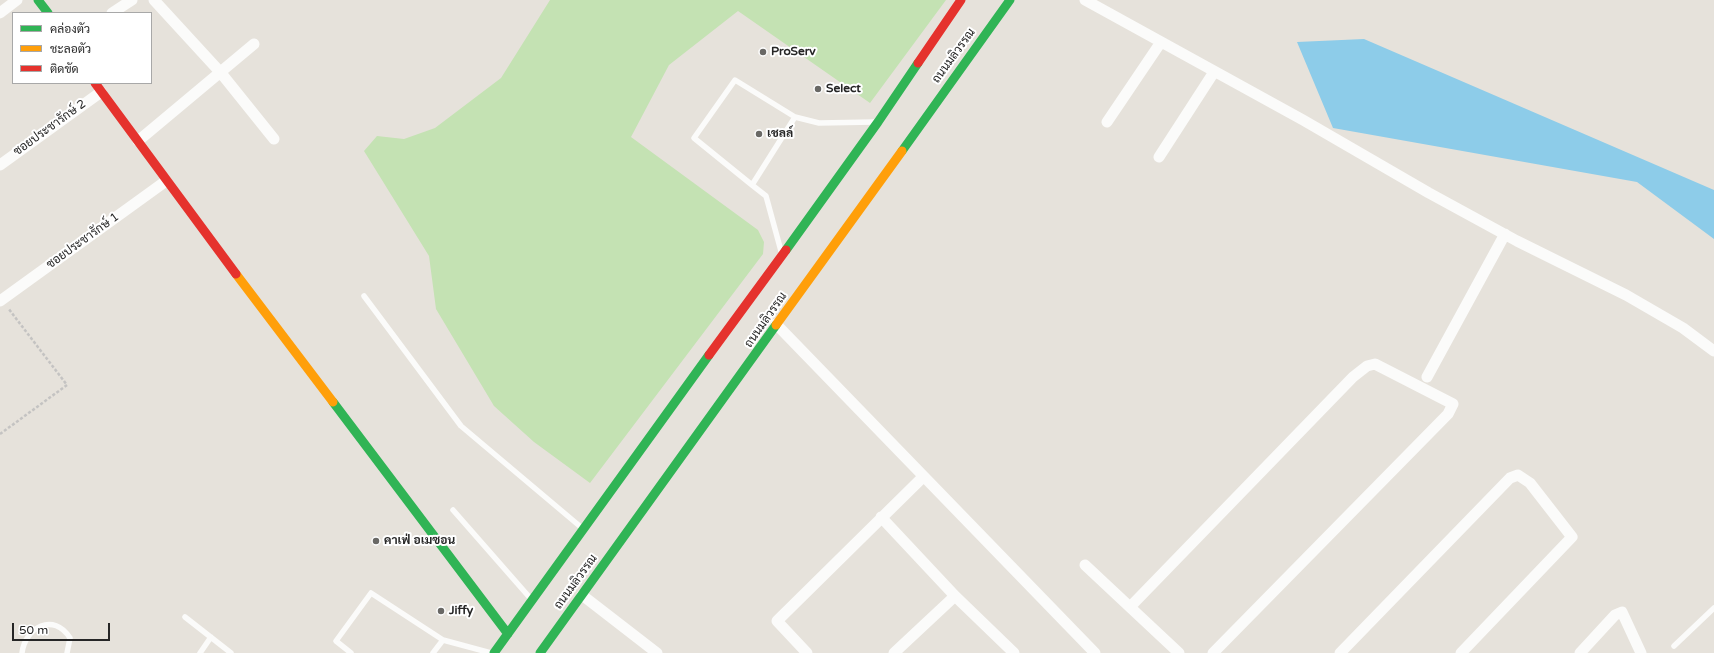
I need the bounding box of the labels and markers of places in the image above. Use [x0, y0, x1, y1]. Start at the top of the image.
place label: ProServ [771, 45, 816, 59]
marker: ProServ [758, 47, 768, 57]
place label: Select [826, 82, 861, 96]
marker: Select [813, 84, 823, 94]
place label: เชลล์ [767, 127, 793, 141]
marker: เชลล์ [754, 129, 764, 139]
place label: คาเฟ่ อเมซอน [384, 534, 455, 548]
marker: คาเฟ่ อเมซอน [371, 536, 381, 546]
place label: Jiffy [449, 604, 473, 618]
marker: Jiffy [436, 606, 446, 616]

